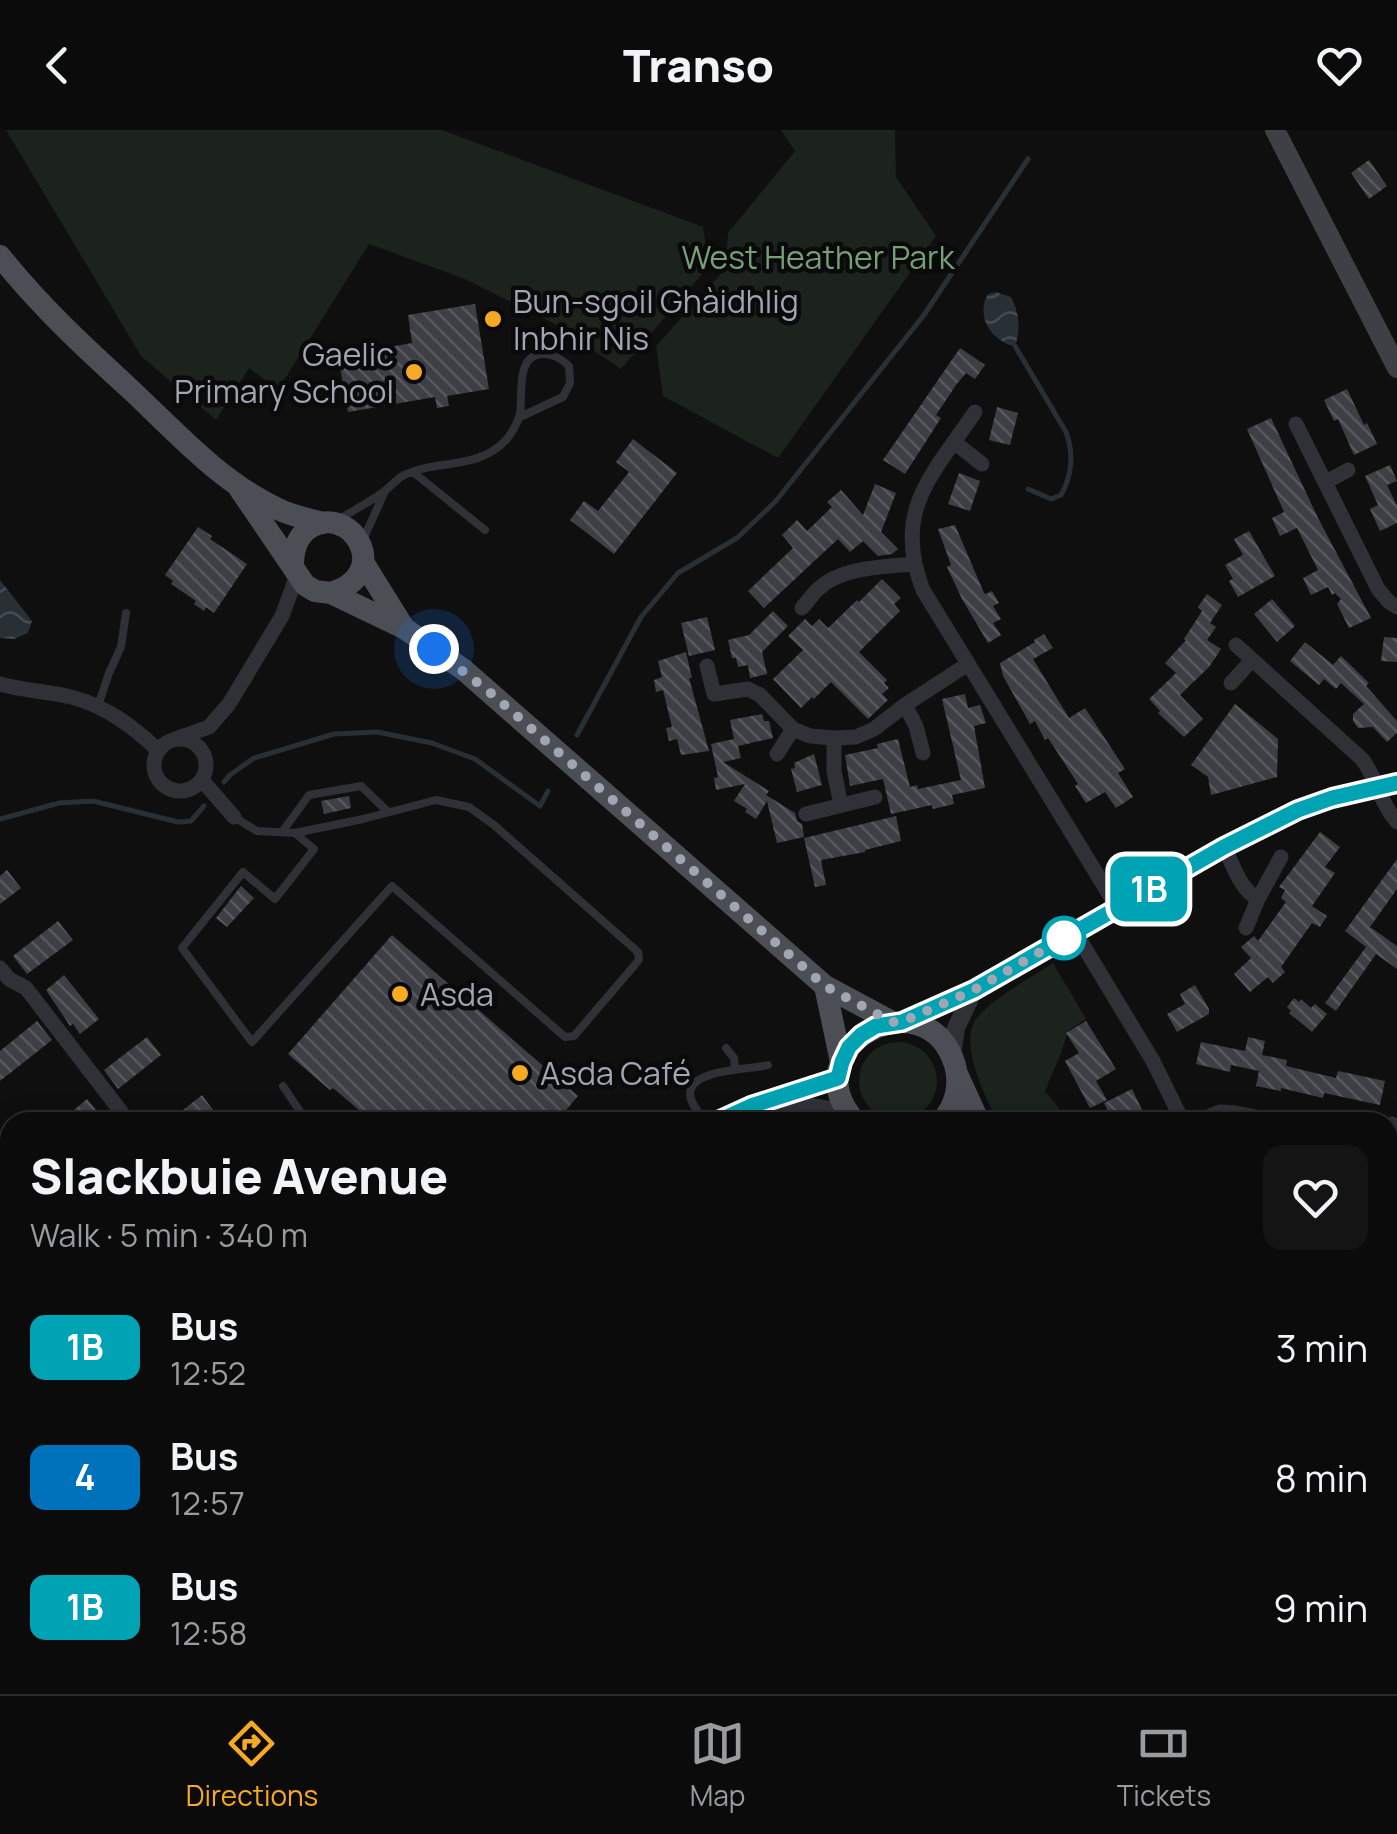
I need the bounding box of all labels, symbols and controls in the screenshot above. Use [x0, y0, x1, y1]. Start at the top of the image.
text: Transo [623, 34, 774, 96]
icon: back [30, 38, 85, 93]
icon: heart [1312, 38, 1367, 93]
park label: West Heather Park [681, 235, 956, 279]
place label: Bun-sgoil Ghàidhlig Inbhir Nis [513, 279, 799, 360]
marker: Bun-sgoil Ghàidhlig Inbhir Nis [482, 308, 504, 330]
place label: Gaelic Primary School [174, 332, 394, 413]
marker: Gaelic Primary School [403, 361, 425, 383]
your location [409, 624, 459, 674]
line badge: 1B [1104, 856, 1194, 922]
text: 1B [1130, 865, 1168, 913]
unlabelled marker [1043, 917, 1085, 959]
place label: Asda [420, 972, 494, 1016]
marker: Asda [389, 983, 411, 1005]
place label: Asda Café [540, 1051, 691, 1095]
marker: Asda Café [509, 1062, 531, 1084]
text: Slackbuie Avenue [30, 1143, 448, 1208]
button: heart [1263, 1145, 1368, 1250]
text: Walk · 5 min · 340 m [30, 1213, 308, 1257]
text: Bus [170, 1299, 238, 1351]
text: 3 min [1276, 1321, 1368, 1373]
text: 1B [66, 1323, 104, 1371]
text: 12:52 [170, 1351, 246, 1395]
text: Bus [170, 1429, 238, 1481]
text: 8 min [1275, 1451, 1368, 1503]
text: 4 [74, 1453, 96, 1501]
text: 12:57 [170, 1481, 245, 1525]
text: Bus [170, 1559, 238, 1611]
text: 9 min [1273, 1581, 1368, 1633]
text: 1B [66, 1583, 104, 1631]
text: 12:58 [170, 1611, 247, 1655]
tab: Directions [186, 1716, 318, 1814]
tab: Map [690, 1716, 745, 1814]
tab: Tickets [1117, 1716, 1211, 1814]

